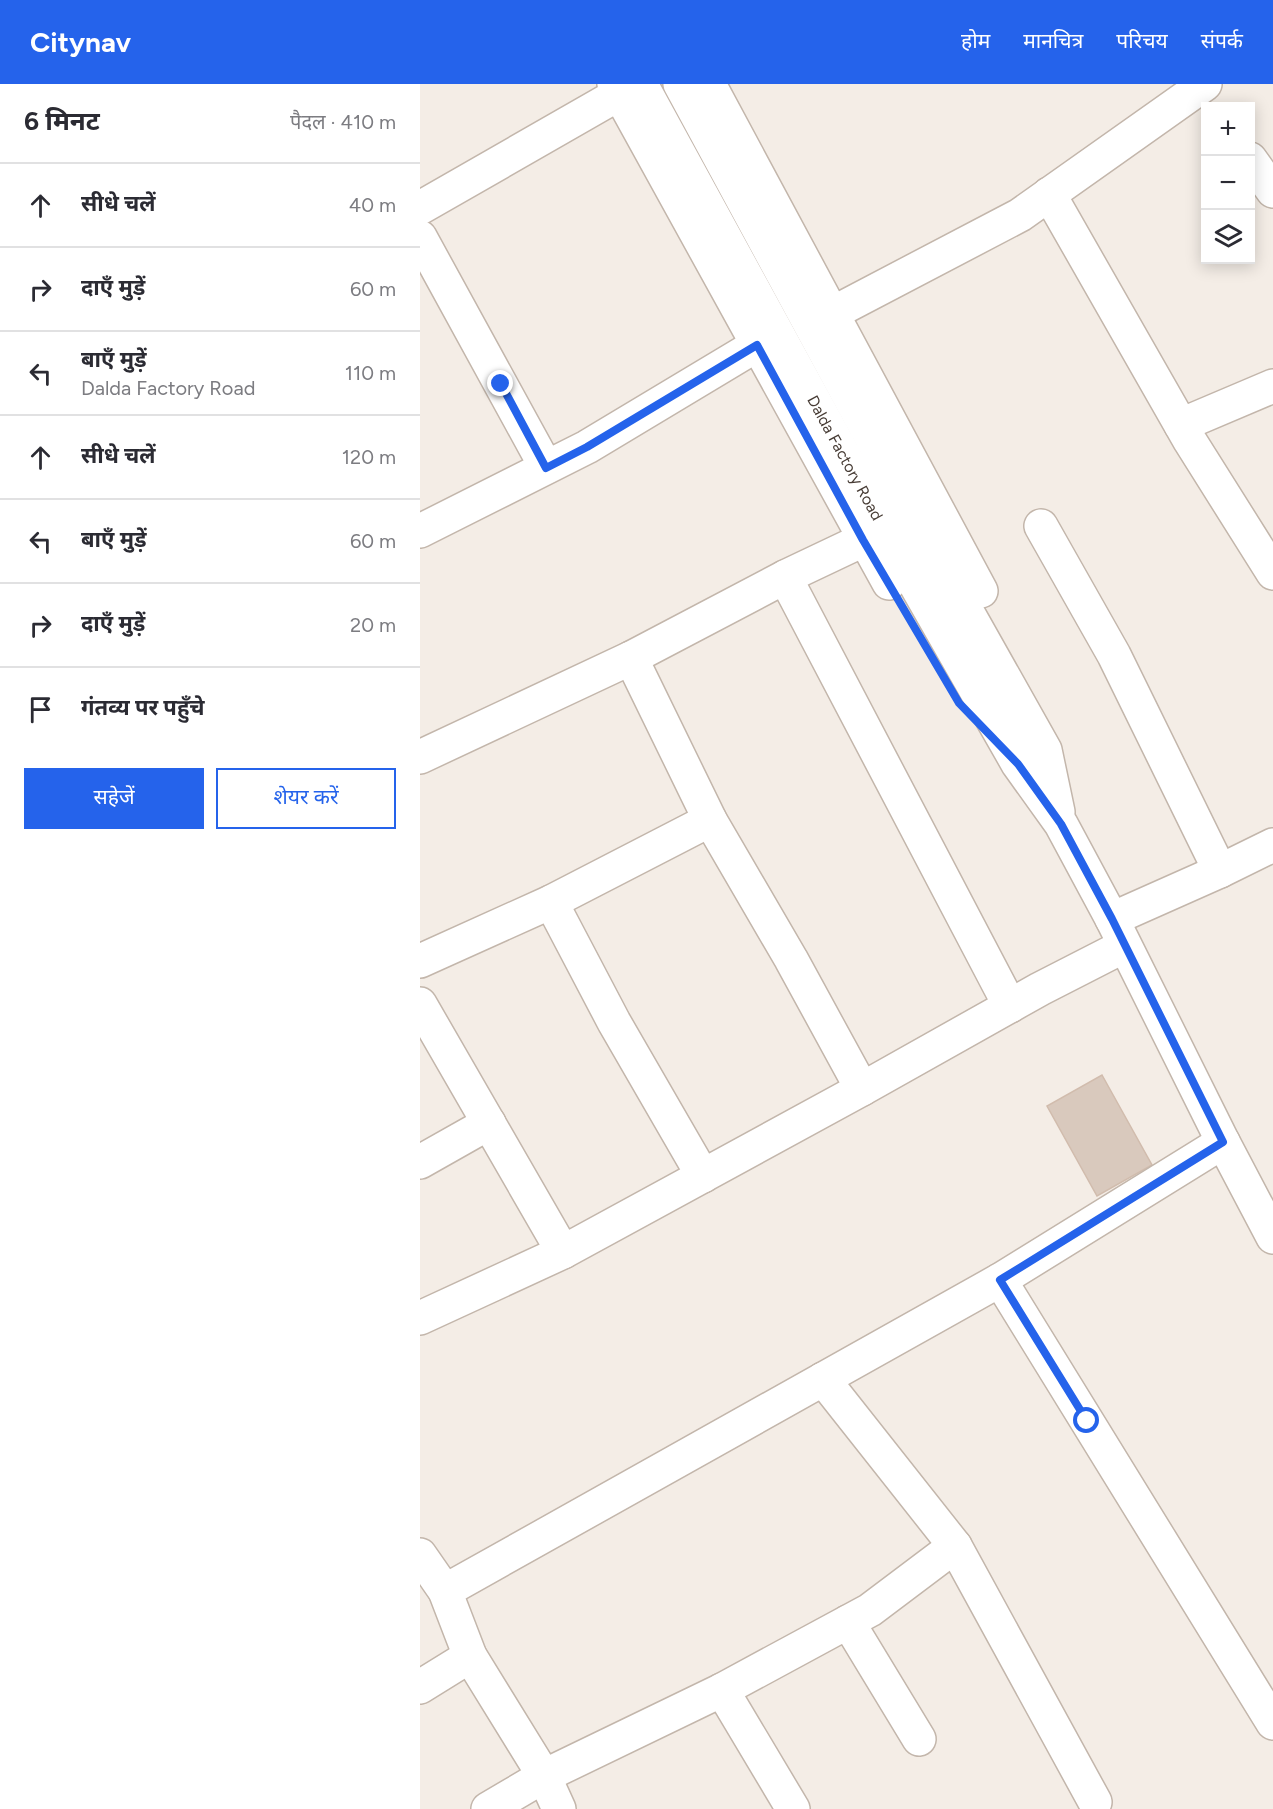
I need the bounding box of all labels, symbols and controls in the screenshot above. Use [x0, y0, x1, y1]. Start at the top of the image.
text: Citynav [30, 25, 131, 59]
text: होम [961, 28, 990, 53]
text: मानचित्र [1023, 28, 1083, 53]
text: परिचय [1116, 28, 1168, 53]
text: संपर्क [1201, 28, 1243, 53]
map controls [1201, 102, 1255, 264]
button: + [1201, 102, 1255, 156]
text: 6 मिनट [24, 105, 100, 137]
text: पैदल · 410 m [290, 110, 396, 134]
button: − [1201, 156, 1255, 210]
icon: ahead [24, 189, 57, 222]
text: सीधे चलें [81, 190, 156, 217]
text: 40 m [349, 193, 396, 217]
button: layers [1201, 210, 1255, 264]
icon: right [24, 273, 57, 306]
text: दाएँ मुड़ें [81, 274, 145, 301]
text: 60 m [350, 277, 396, 301]
text: बाएँ मुड़ें [81, 346, 147, 373]
icon: left [24, 357, 57, 390]
text: 110 m [345, 361, 396, 385]
route end [487, 370, 513, 396]
text: Dalda Factory Road [81, 376, 255, 400]
street label: Dalda Factory Road [803, 392, 887, 524]
icon: ahead [24, 441, 57, 474]
text: सीधे चलें [81, 442, 156, 469]
text: 120 m [342, 445, 396, 469]
icon: left [24, 525, 57, 558]
text: बाएँ मुड़ें [81, 526, 147, 553]
text: 60 m [350, 529, 396, 553]
icon: right [24, 609, 57, 642]
text: दाएँ मुड़ें [81, 610, 145, 637]
text: 20 m [350, 613, 396, 637]
icon: arrive [24, 693, 57, 726]
text: गंतव्य पर पहुँचे [81, 694, 205, 721]
button: सहेजें [24, 768, 204, 829]
button: शेयर करें [216, 768, 396, 829]
route start [1073, 1407, 1099, 1433]

